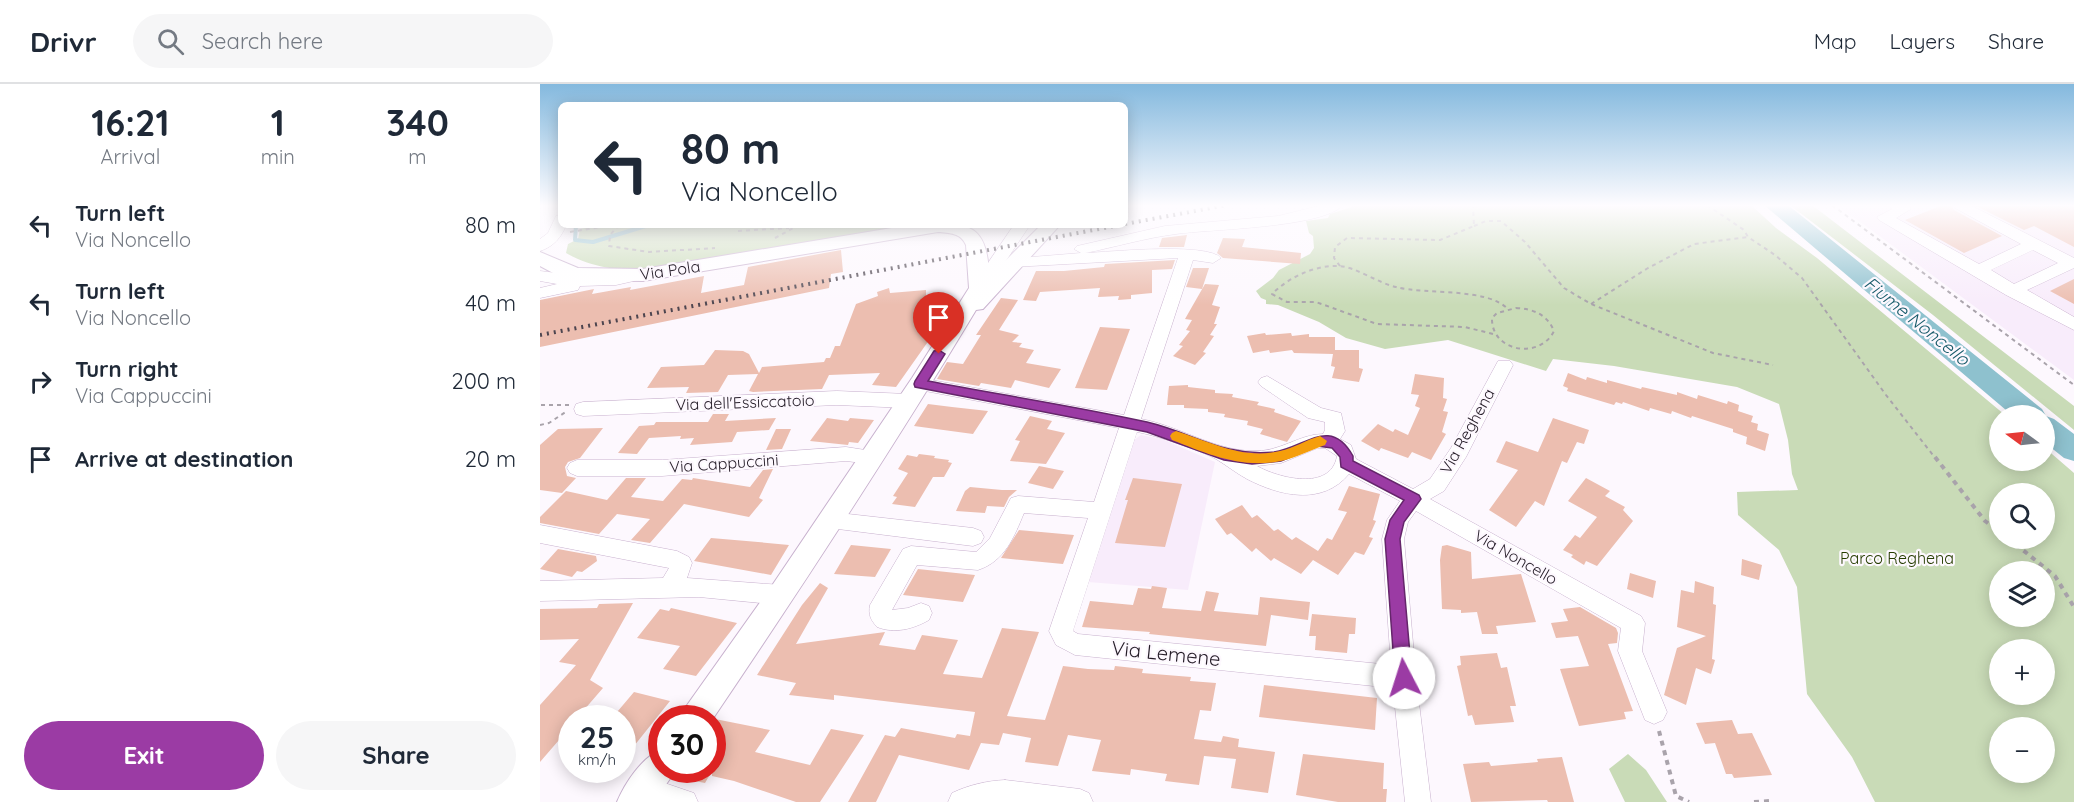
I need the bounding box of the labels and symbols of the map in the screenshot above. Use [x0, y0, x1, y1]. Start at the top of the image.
street label: Via Pola [639, 256, 701, 284]
water label: Fiume Noncello [1860, 272, 1975, 371]
pin [913, 292, 964, 354]
street label: Via Reghena [1435, 385, 1499, 477]
street label: Via dell'Essiccatoio [675, 390, 815, 414]
north arrow [1989, 405, 2055, 471]
street label: Via Cappuccini [669, 449, 779, 477]
street label: Via Noncello [1471, 525, 1561, 589]
park label: Parco Reghena [1840, 548, 1954, 568]
street label: Via Lemene [1110, 635, 1222, 671]
position arrow [1372, 646, 1436, 710]
speed limit sign: 30 [648, 705, 726, 783]

